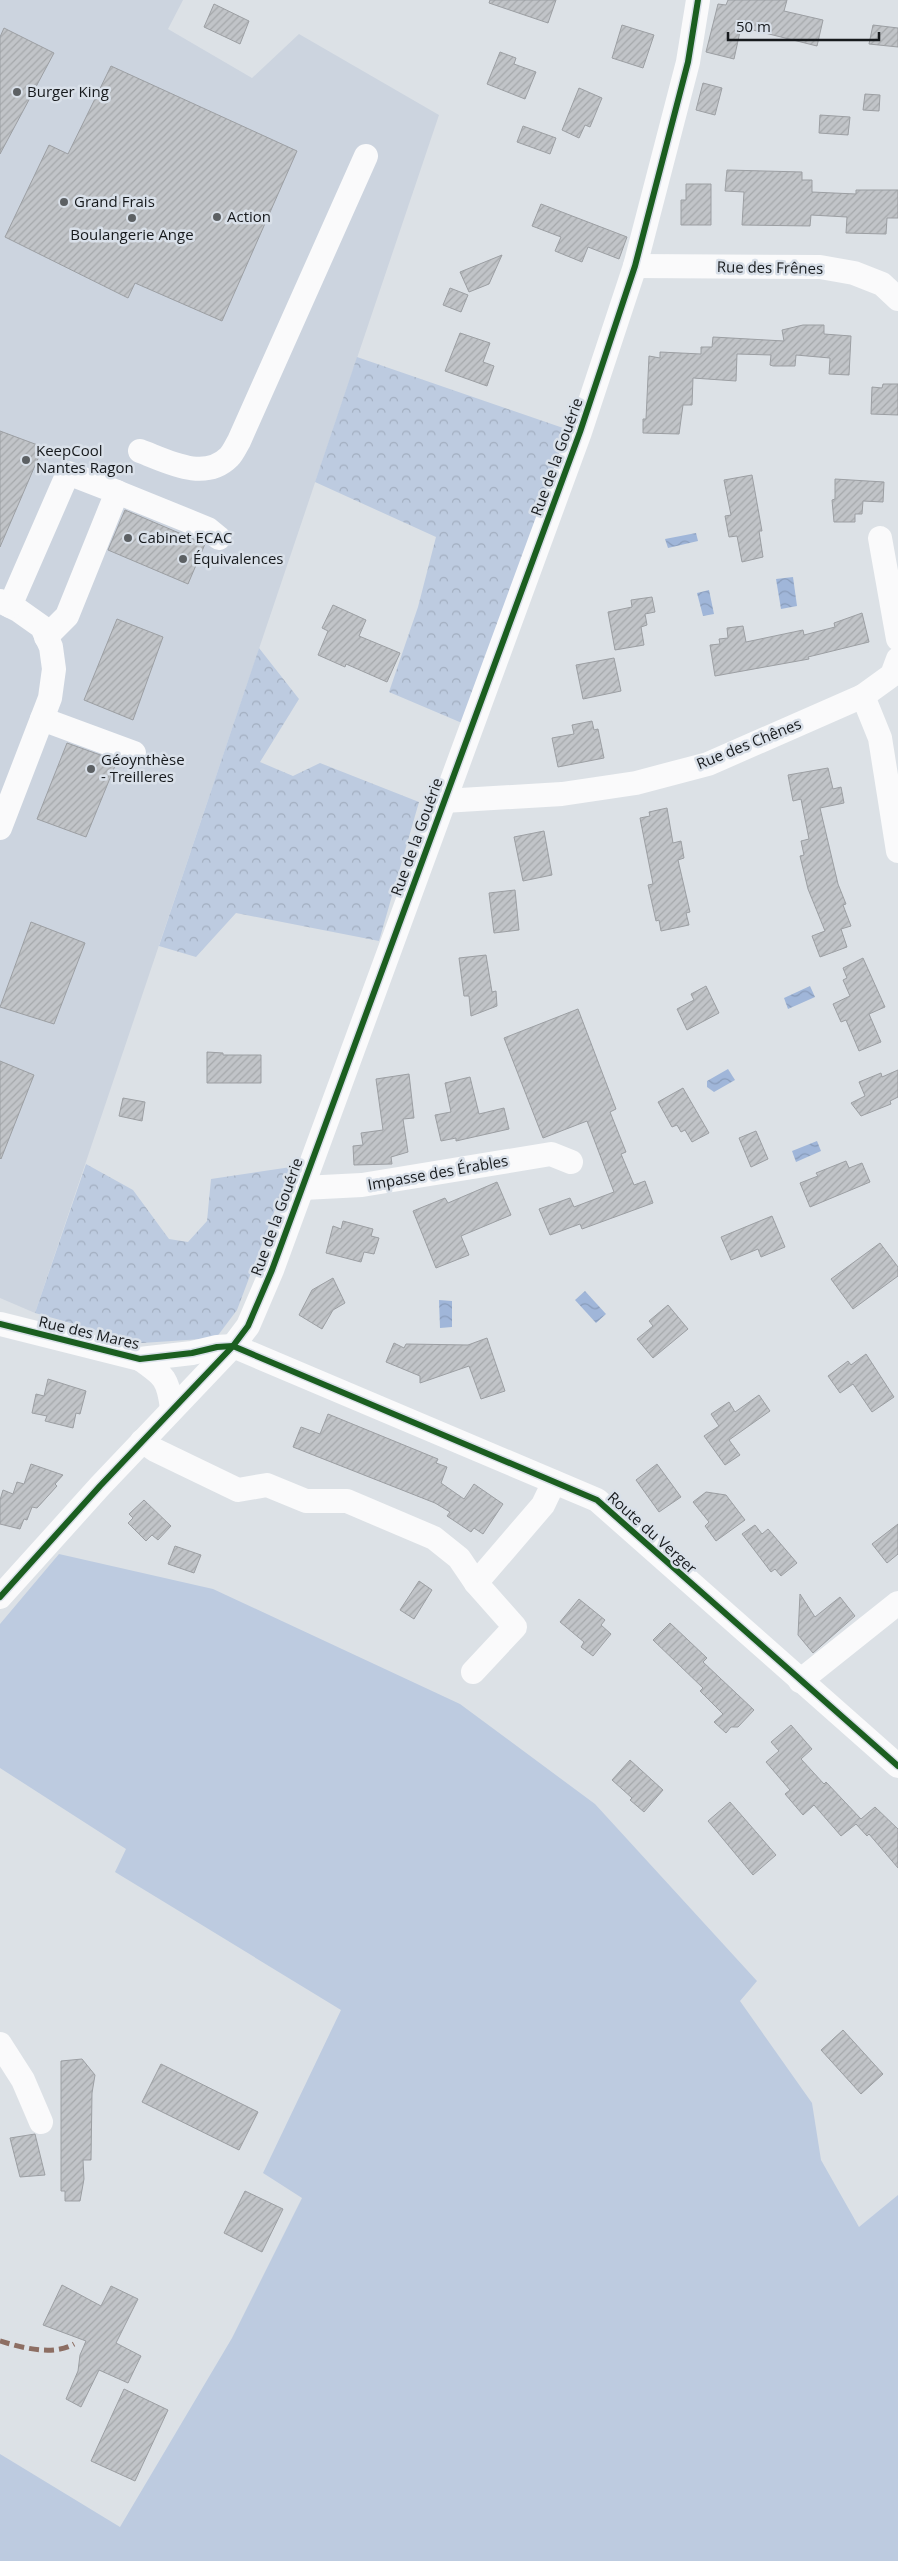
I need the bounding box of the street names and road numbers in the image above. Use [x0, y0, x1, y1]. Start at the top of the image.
street label: Rue des Frênes [717, 256, 823, 278]
street label: Rue de la Gouérie [525, 395, 587, 518]
street label: Rue des Chênes [693, 713, 804, 773]
street label: Rue de la Gouérie [385, 775, 447, 898]
street label: Impasse des Érables [366, 1150, 510, 1194]
street label: Rue de la Gouérie [245, 1155, 307, 1278]
street label: Rue des Mares [37, 1311, 142, 1353]
street label: Route du Verger [604, 1487, 702, 1578]

